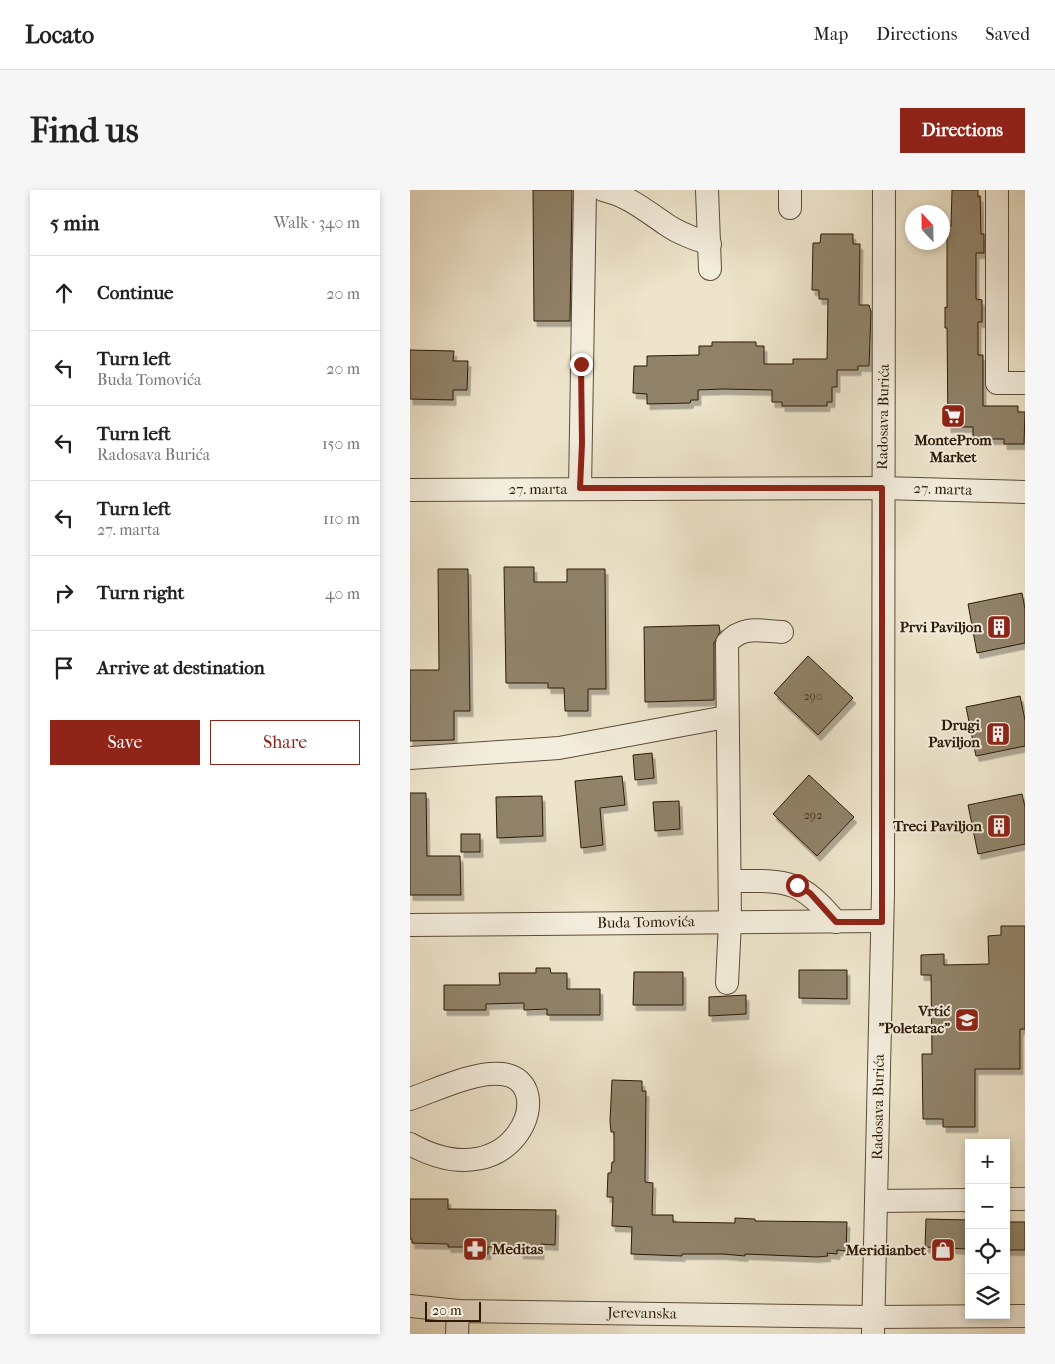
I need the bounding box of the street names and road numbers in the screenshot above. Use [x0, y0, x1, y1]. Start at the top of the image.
street label: Radosava Burića [873, 363, 893, 470]
street label: 27. marta [913, 479, 974, 499]
street label: 27. marta [509, 480, 569, 498]
street label: Buda Tomovića [597, 912, 696, 932]
street label: Radosava Burića [868, 1053, 888, 1160]
street label: Jerevanska [606, 1303, 678, 1323]

